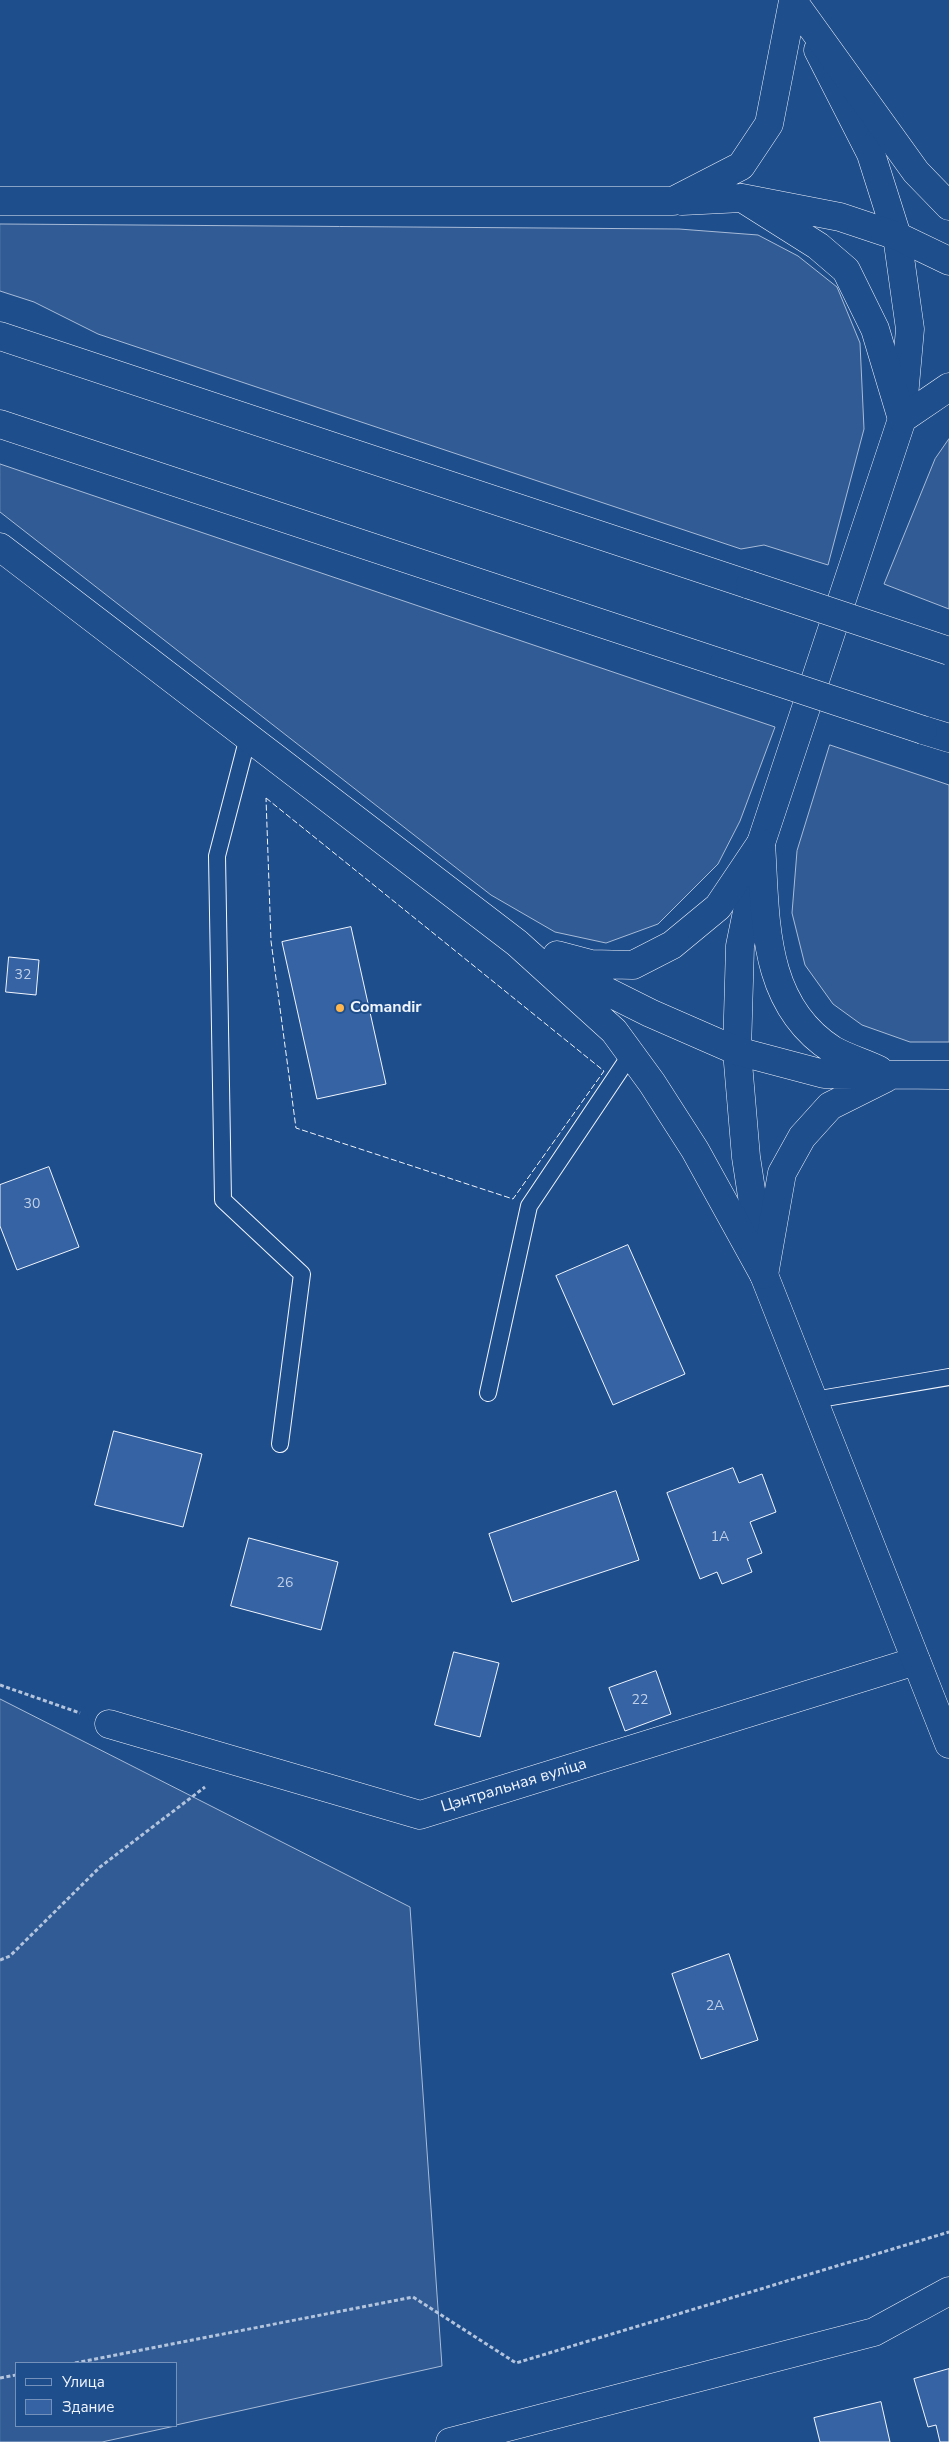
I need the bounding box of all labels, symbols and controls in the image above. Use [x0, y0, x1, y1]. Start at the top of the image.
house number: 32 [15, 968, 31, 984]
place label: Comandir [350, 998, 422, 1018]
marker: Comandir [334, 1002, 346, 1014]
house number: 30 [24, 1197, 40, 1213]
house number: 1А [711, 1530, 729, 1546]
house number: 26 [277, 1576, 293, 1592]
house number: 22 [632, 1693, 648, 1709]
street label: Цэнтральная вуліца [439, 1755, 589, 1817]
house number: 2А [706, 1999, 724, 2015]
legend [15, 2362, 178, 2427]
text: Улица [62, 2372, 105, 2392]
text: Здание [62, 2397, 114, 2417]

